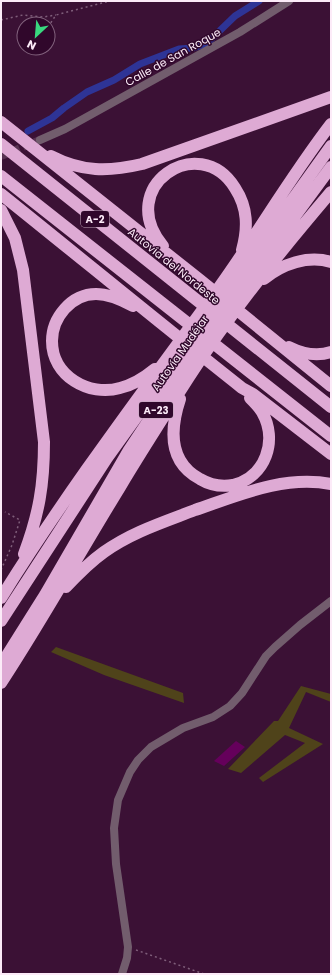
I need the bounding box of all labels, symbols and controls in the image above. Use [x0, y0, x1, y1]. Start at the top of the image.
north arrow [16, 16, 56, 56]
street label: Calle de San Roque [122, 24, 224, 90]
text: N [24, 36, 39, 54]
road number: A-2 [81, 211, 109, 227]
street label: Autovía del Nordeste [125, 224, 224, 308]
street label: Autovía Mudéjar [148, 312, 212, 394]
road number: A-23 [139, 402, 173, 418]

